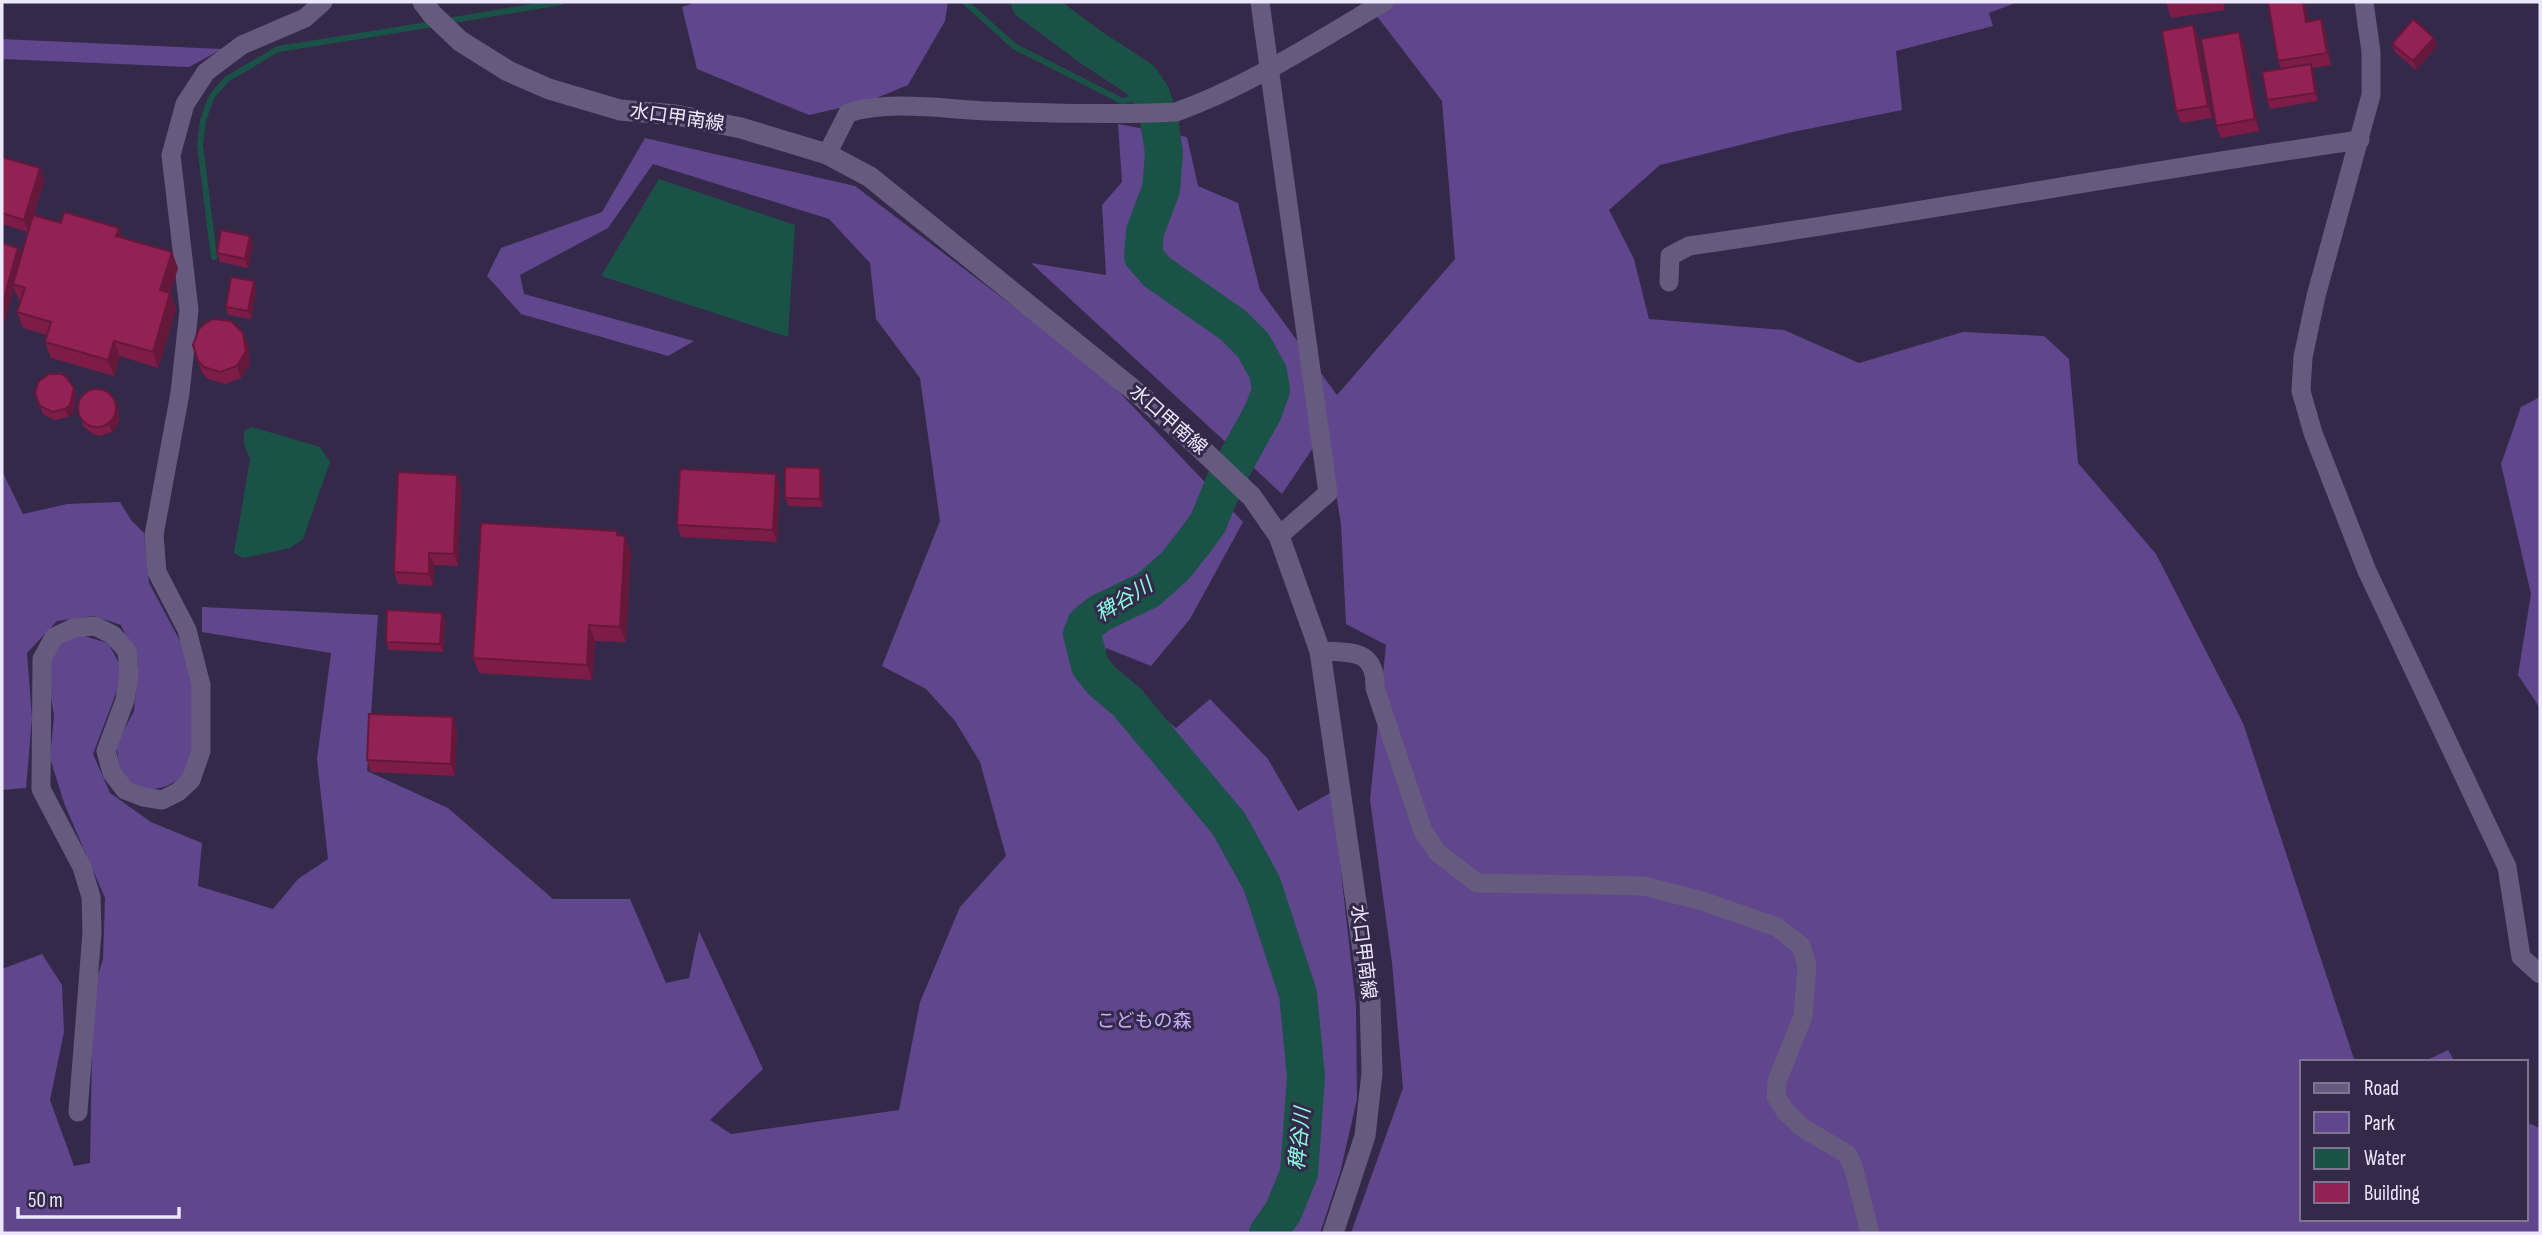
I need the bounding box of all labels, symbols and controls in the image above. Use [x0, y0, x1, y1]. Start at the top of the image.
street label: 水口甲南線 [628, 100, 726, 136]
street label: 水口甲南線 [1125, 380, 1211, 460]
water label: 稗谷川 [1091, 572, 1159, 627]
street label: 水口甲南線 [1346, 903, 1380, 1001]
park label: こどもの森 [1096, 1010, 1192, 1033]
legend [2300, 1060, 2528, 1221]
text: Road [2364, 1076, 2399, 1101]
water label: 稗谷川 [1284, 1104, 1316, 1172]
text: Park [2364, 1111, 2395, 1136]
text: Water [2364, 1146, 2406, 1171]
scale bar [18, 1176, 178, 1220]
text: Building [2364, 1181, 2420, 1206]
text: 50 m [28, 1188, 63, 1213]

